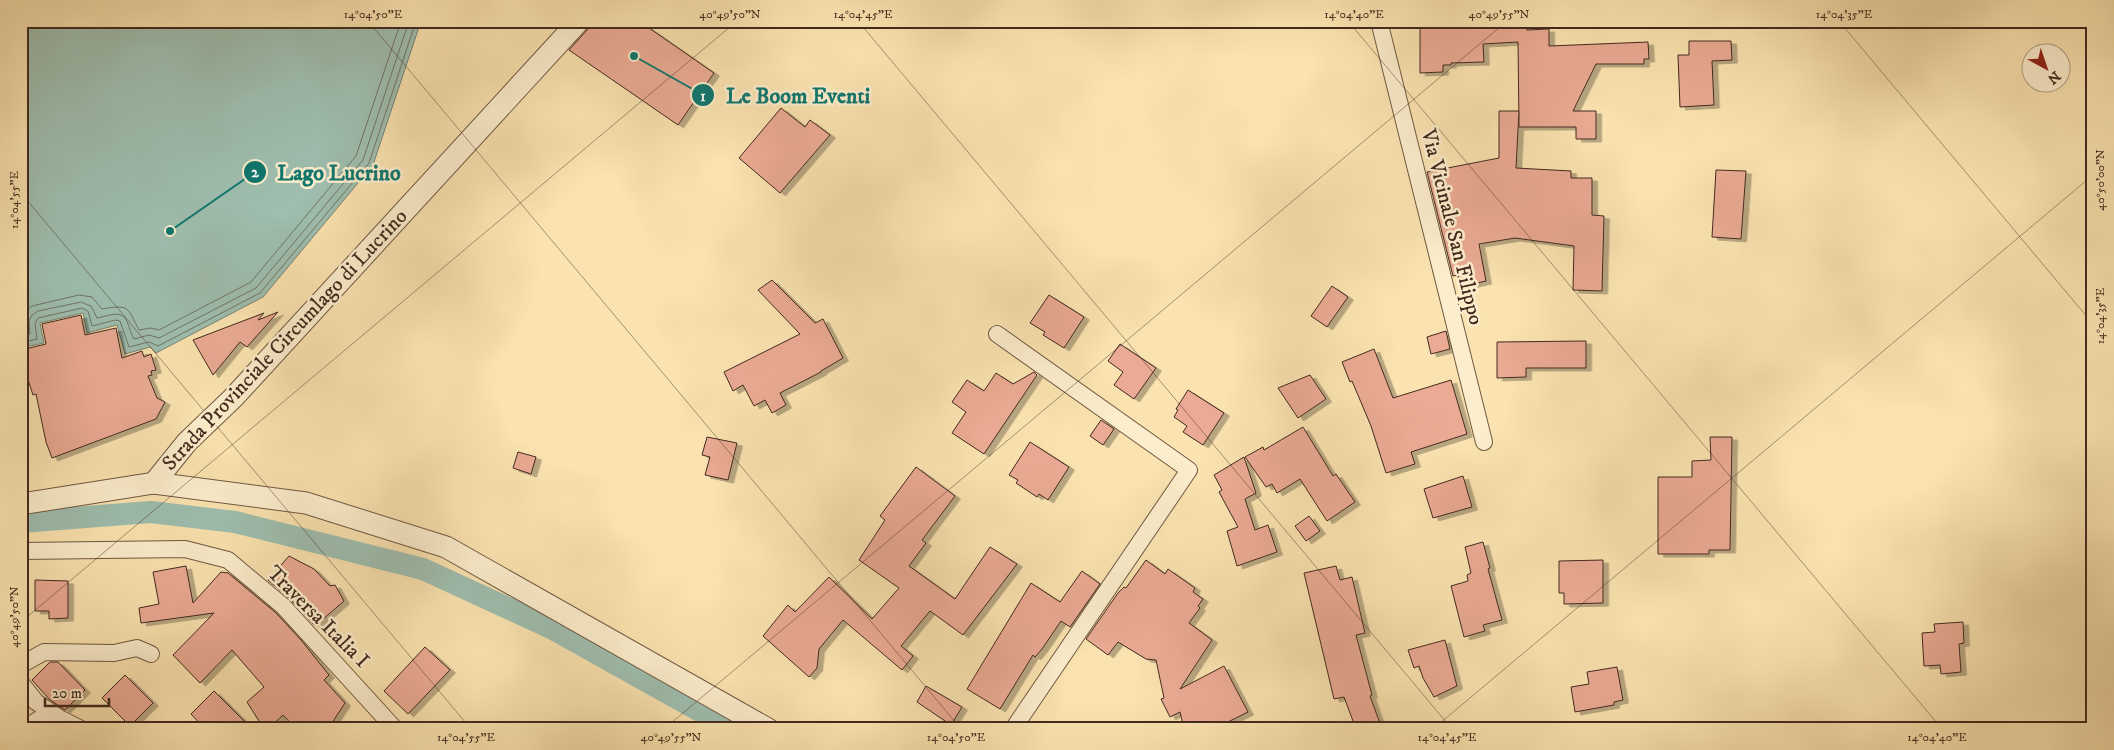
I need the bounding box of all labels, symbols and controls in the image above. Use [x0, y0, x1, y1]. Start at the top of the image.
text: 14°04'50"E [344, 7, 403, 22]
text: 40°49'50"N [699, 7, 761, 22]
text: 14°04'45"E [834, 7, 893, 22]
text: 14°04'40"E [1324, 7, 1384, 22]
text: 40°49'55"N [1469, 7, 1530, 22]
text: 14°04'35"E [1816, 7, 1873, 22]
north arrow [2022, 42, 2072, 92]
text: N [2043, 67, 2064, 88]
callout: Le Boom Eventi [691, 77, 880, 114]
text: Le Boom Eventi [726, 83, 870, 110]
text: 1 [700, 87, 706, 106]
street label: Via Vicinale San Filippo [1415, 125, 1489, 328]
text: 40°50'00"N [2093, 149, 2108, 211]
callout: Lago Lucrino [243, 154, 411, 191]
text: Lago Lucrino [277, 160, 401, 187]
text: 2 [251, 163, 259, 182]
text: 14°04'55"E [7, 171, 22, 229]
street label: Strada Provinciale Circumlago di Lucrino [157, 204, 413, 476]
text: 14°04'35"E [2093, 287, 2108, 344]
street label: Traversa Italia I [261, 560, 375, 674]
text: 40°49'50"N [7, 586, 22, 648]
scale bar [45, 675, 109, 707]
text: 20 m [52, 684, 82, 703]
text: 14°04'55"E [437, 730, 495, 745]
text: 40°49'55"N [641, 730, 702, 745]
text: 14°04'50"E [927, 730, 986, 745]
text: 14°04'45"E [1418, 730, 1477, 745]
text: 14°04'40"E [1907, 730, 1967, 745]

